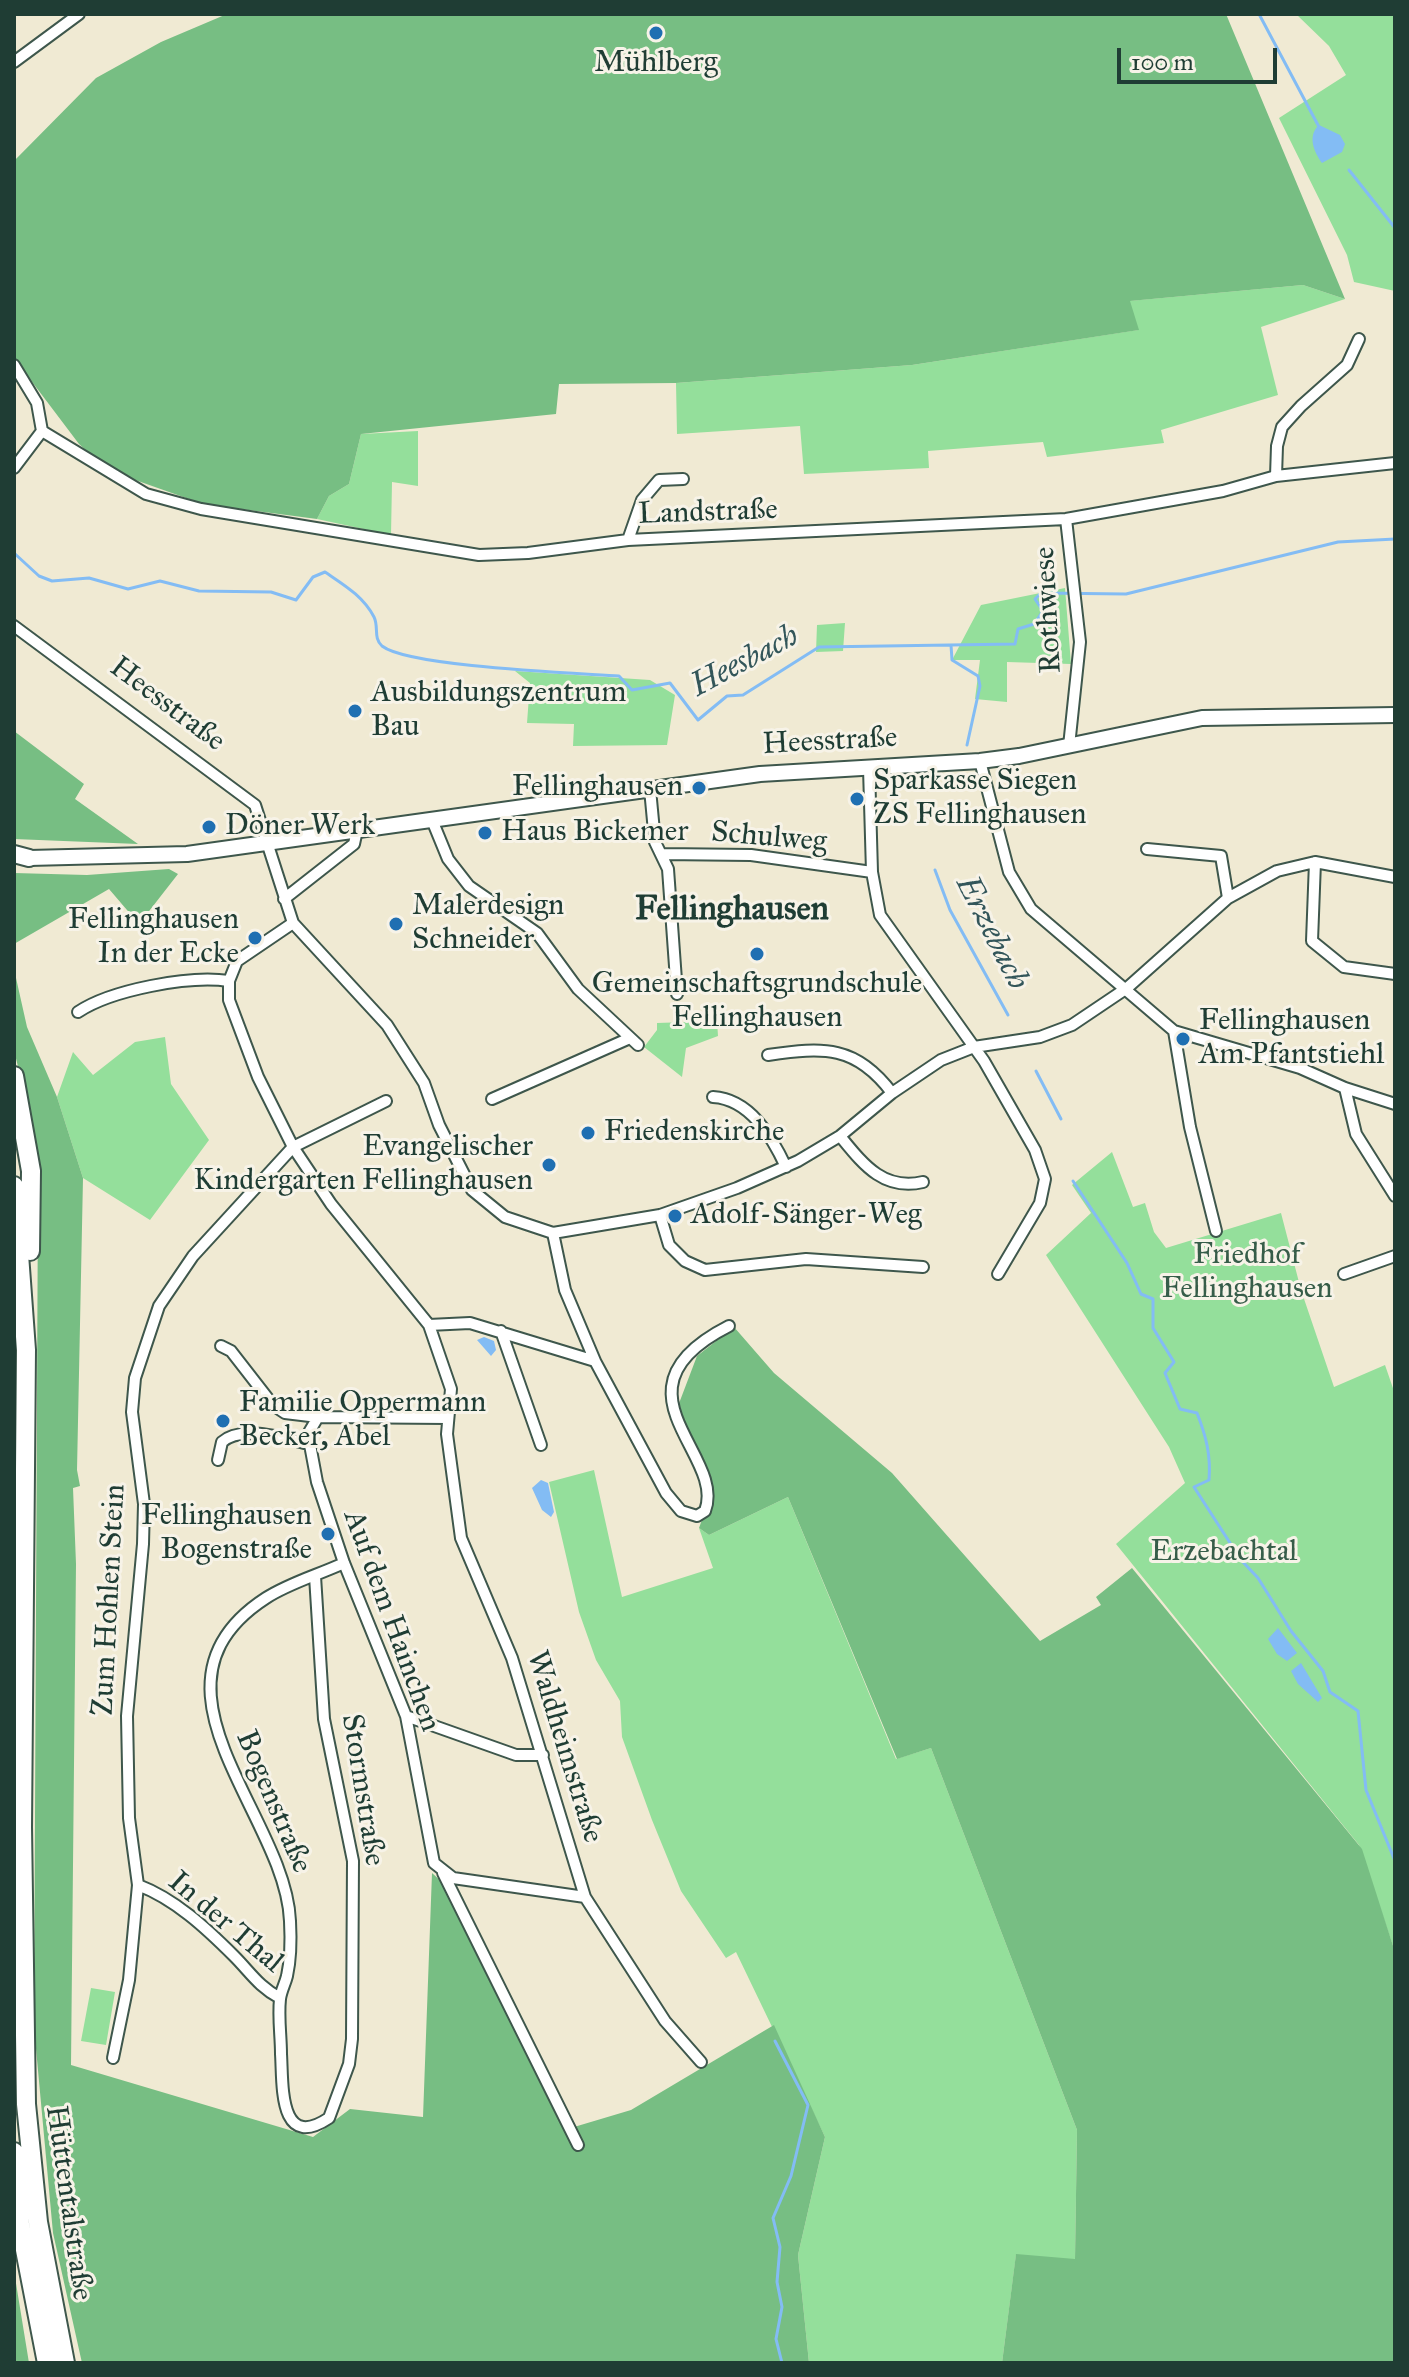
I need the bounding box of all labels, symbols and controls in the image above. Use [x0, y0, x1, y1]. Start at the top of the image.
marker: Mühlberg [647, 24, 665, 42]
scale bar [1121, 32, 1281, 82]
place label: Mühlberg [594, 46, 718, 82]
text: 100 m [1131, 47, 1194, 77]
street label: Landstraße [638, 493, 778, 533]
street label: Rothwiese [1028, 546, 1070, 674]
water label: Heesbach [684, 618, 806, 706]
street label: Heesstraße [102, 650, 232, 760]
place label: Ausbildungszentrum Bau [371, 676, 626, 746]
marker: Ausbildungszentrum Bau [346, 702, 364, 720]
street label: Heesstraße [762, 720, 898, 764]
place label: Sparkasse Siegen ZS Fellinghausen [873, 764, 1087, 834]
place label: Fellinghausen [512, 770, 683, 806]
marker: Fellinghausen [690, 779, 708, 797]
marker: Sparkasse Siegen ZS Fellinghausen [848, 790, 866, 808]
place label: Döner Werk [225, 809, 375, 845]
place label: Haus Bickemer [501, 815, 689, 851]
street label: Schulweg [710, 815, 828, 861]
marker: Döner Werk [200, 818, 218, 836]
marker: Haus Bickemer [476, 824, 494, 842]
water label: Erzebach [946, 869, 1036, 997]
place label: Malerdesign Schneider [412, 889, 564, 960]
district label: Fellinghausen [635, 891, 829, 931]
place label: Fellinghausen In der Ecke [68, 903, 239, 974]
marker: Malerdesign Schneider [387, 915, 405, 933]
marker: Fellinghausen In der Ecke [246, 929, 264, 947]
marker: Gemeinschaftsgrundschule Fellinghausen [748, 945, 766, 963]
place label: Gemeinschaftsgrundschule Fellinghausen [592, 967, 922, 1038]
place label: Fellinghausen Am Pfantstiehl [1199, 1004, 1384, 1074]
marker: Fellinghausen Am Pfantstiehl [1174, 1030, 1192, 1048]
place label: Friedenskirche [604, 1115, 784, 1151]
marker: Friedenskirche [579, 1124, 597, 1142]
place label: Evangelischer Kindergarten Fellinghausen [194, 1130, 533, 1200]
marker: Evangelischer Kindergarten Fellinghausen [540, 1156, 558, 1174]
place label: Adolf-Sänger-Weg [691, 1198, 922, 1234]
marker: Adolf-Sänger-Weg [666, 1207, 684, 1225]
park label: Friedhof Fellinghausen [1161, 1238, 1333, 1308]
place label: Familie Oppermann Becker, Abel [239, 1386, 486, 1456]
marker: Familie Oppermann Becker, Abel [214, 1412, 232, 1430]
street label: Zum Hohlen Stein [86, 1483, 134, 1717]
place label: Fellinghausen Bogenstraße [141, 1499, 312, 1570]
street label: Auf dem Hainchen [334, 1505, 448, 1737]
marker: Fellinghausen Bogenstraße [319, 1525, 337, 1543]
park label: Erzebachtal [1151, 1535, 1297, 1571]
street label: Waldheimstraße [518, 1647, 610, 1847]
street label: Stormstraße [332, 1712, 392, 1868]
street label: Bogenstraße [227, 1725, 319, 1879]
street label: In der Thal [160, 1865, 290, 1981]
street label: Hüttentalstraße [37, 2103, 99, 2303]

